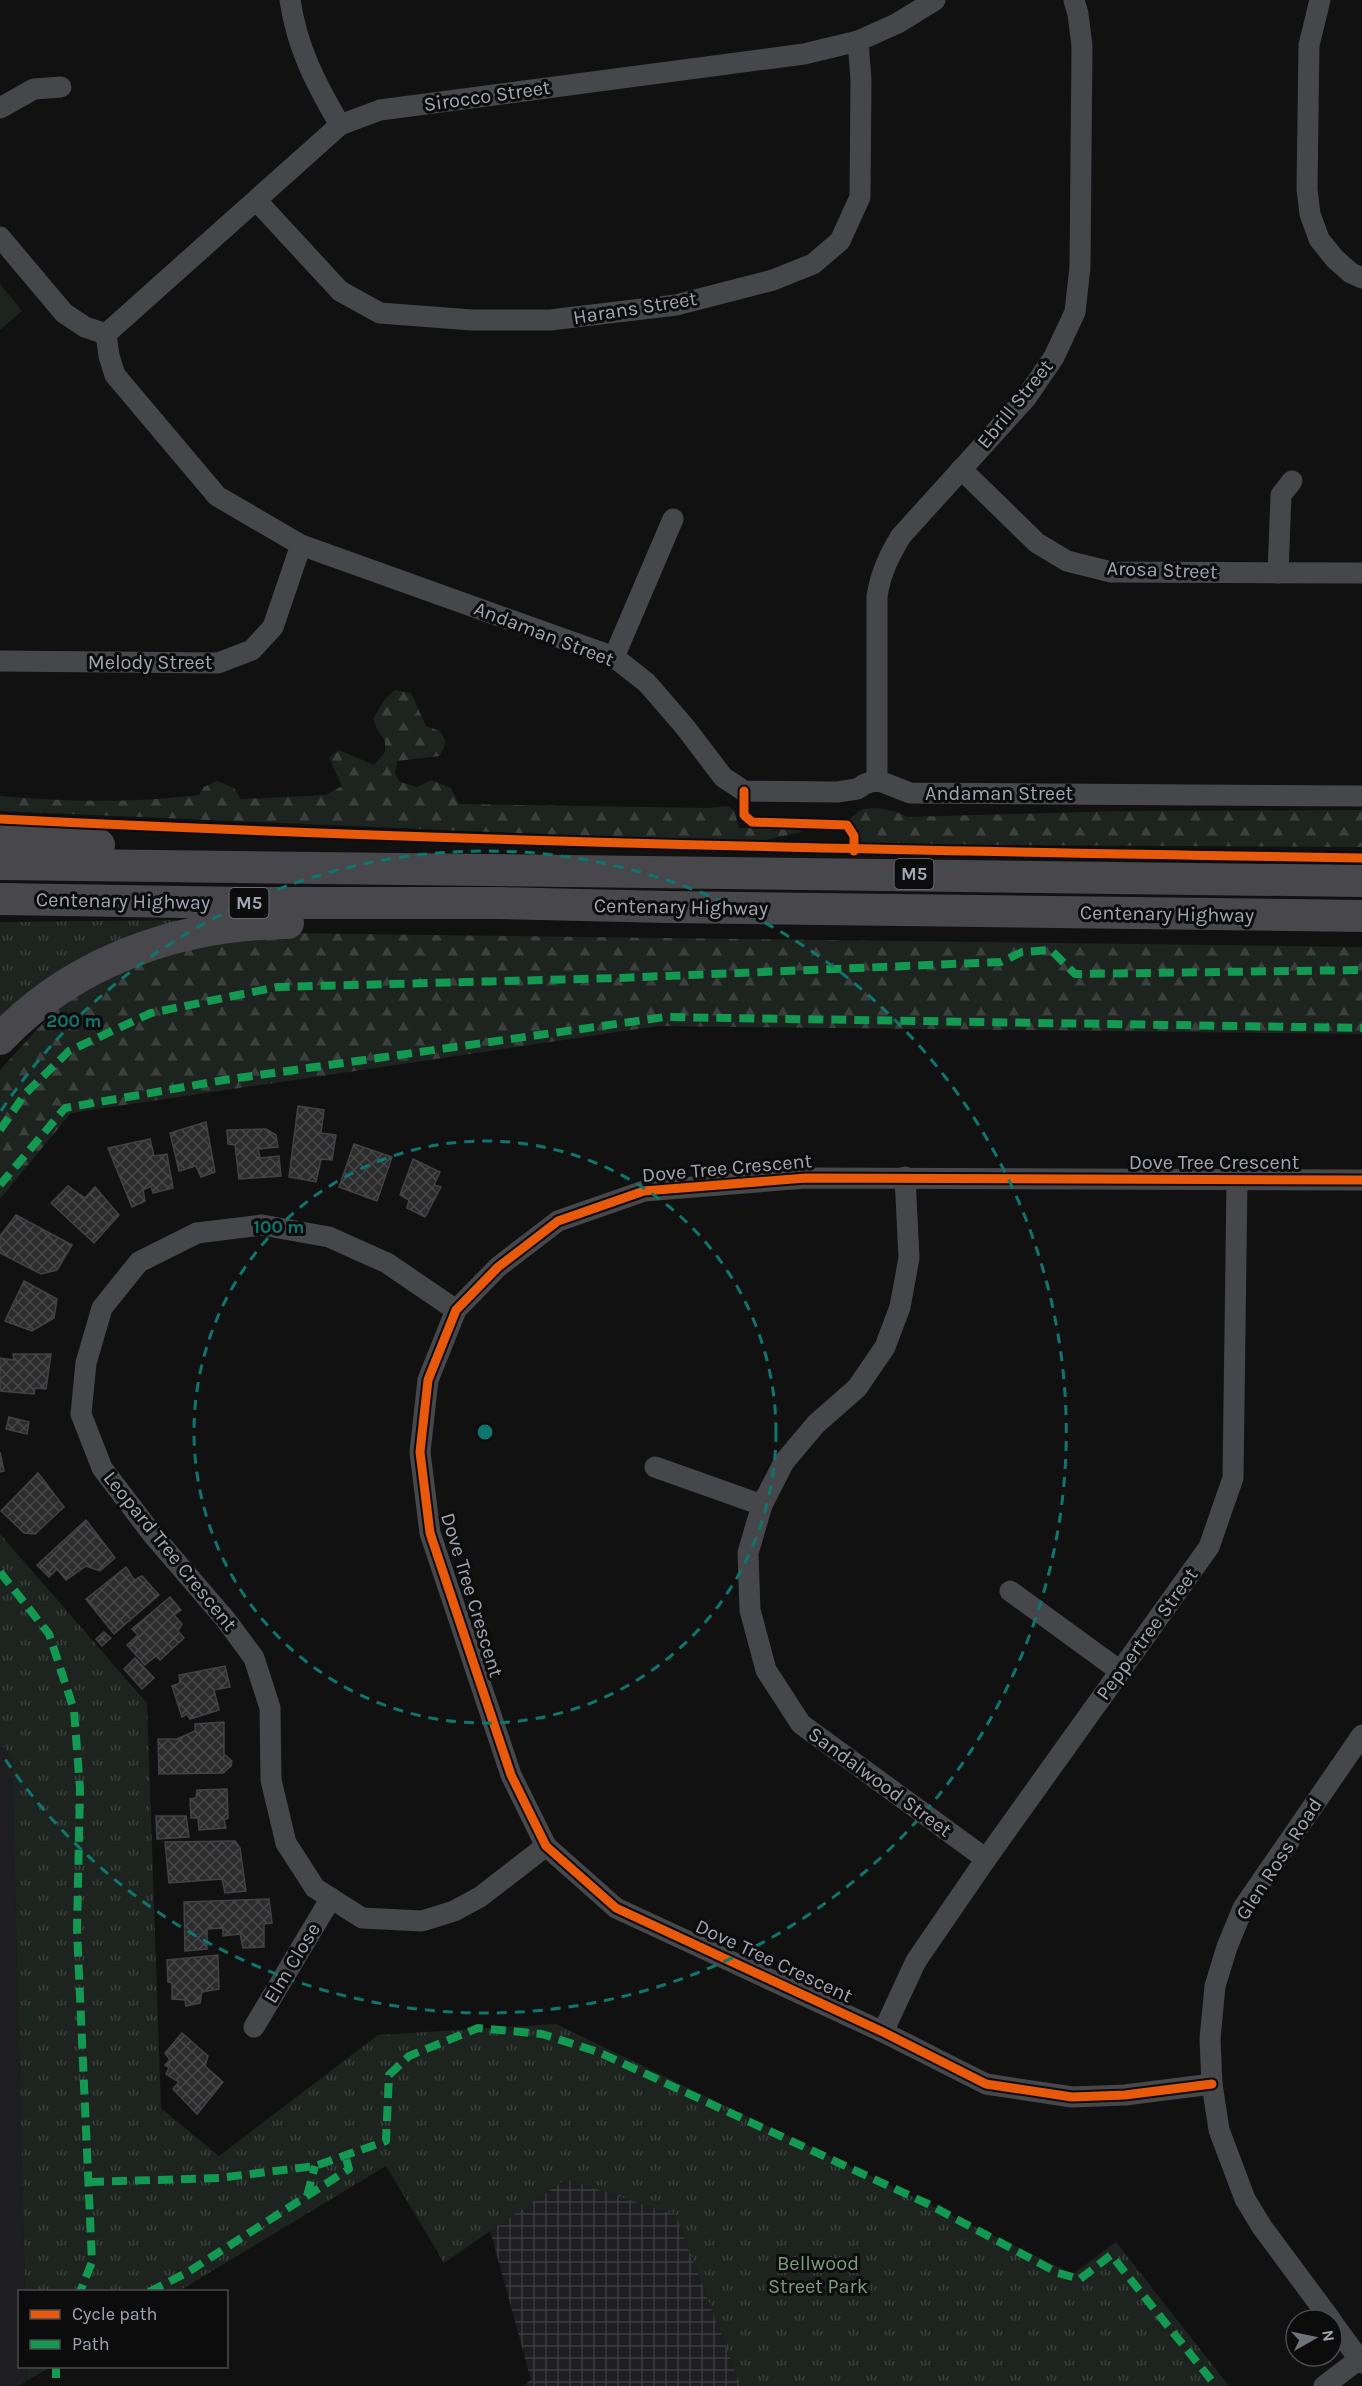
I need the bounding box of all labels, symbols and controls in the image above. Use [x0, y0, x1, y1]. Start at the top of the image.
street label: Sirocco Street [422, 76, 552, 116]
street label: Harans Street [572, 287, 699, 329]
street label: Ebrill Street [972, 355, 1058, 453]
street label: Arosa Street [1106, 557, 1218, 583]
street label: Andaman Street [471, 597, 618, 671]
street label: Melody Street [88, 651, 213, 674]
street label: Andaman Street [925, 782, 1073, 805]
road number: M5 [894, 859, 934, 889]
street label: Centenary Highway [36, 888, 210, 914]
road number: M5 [230, 888, 268, 918]
street label: Centenary Highway [594, 894, 768, 920]
street label: Centenary Highway [1080, 901, 1254, 927]
text: 200 m [46, 1010, 102, 1032]
street label: Dove Tree Crescent [641, 1149, 814, 1187]
street label: Dove Tree Crescent [1129, 1151, 1300, 1174]
text: 100 m [254, 1216, 304, 1238]
centre of rings [475, 1422, 495, 1442]
street label: Leopard Tree Crescent [99, 1467, 242, 1636]
street label: Dove Tree Crescent [436, 1510, 508, 1680]
street label: Peppertree Street [1092, 1563, 1203, 1704]
street label: Sandalwood Street [804, 1722, 957, 1842]
street label: Glen Ross Road [1231, 1794, 1327, 1924]
street label: Dove Tree Crescent [692, 1914, 857, 2008]
street label: Elm Close [259, 1919, 325, 2007]
park label: Bellwood Street Park [768, 2252, 868, 2298]
legend [18, 2290, 228, 2368]
text: Cycle path [72, 2303, 157, 2325]
north arrow [1284, 2308, 1344, 2368]
text: N [1318, 2329, 1339, 2343]
text: Path [72, 2333, 110, 2355]

